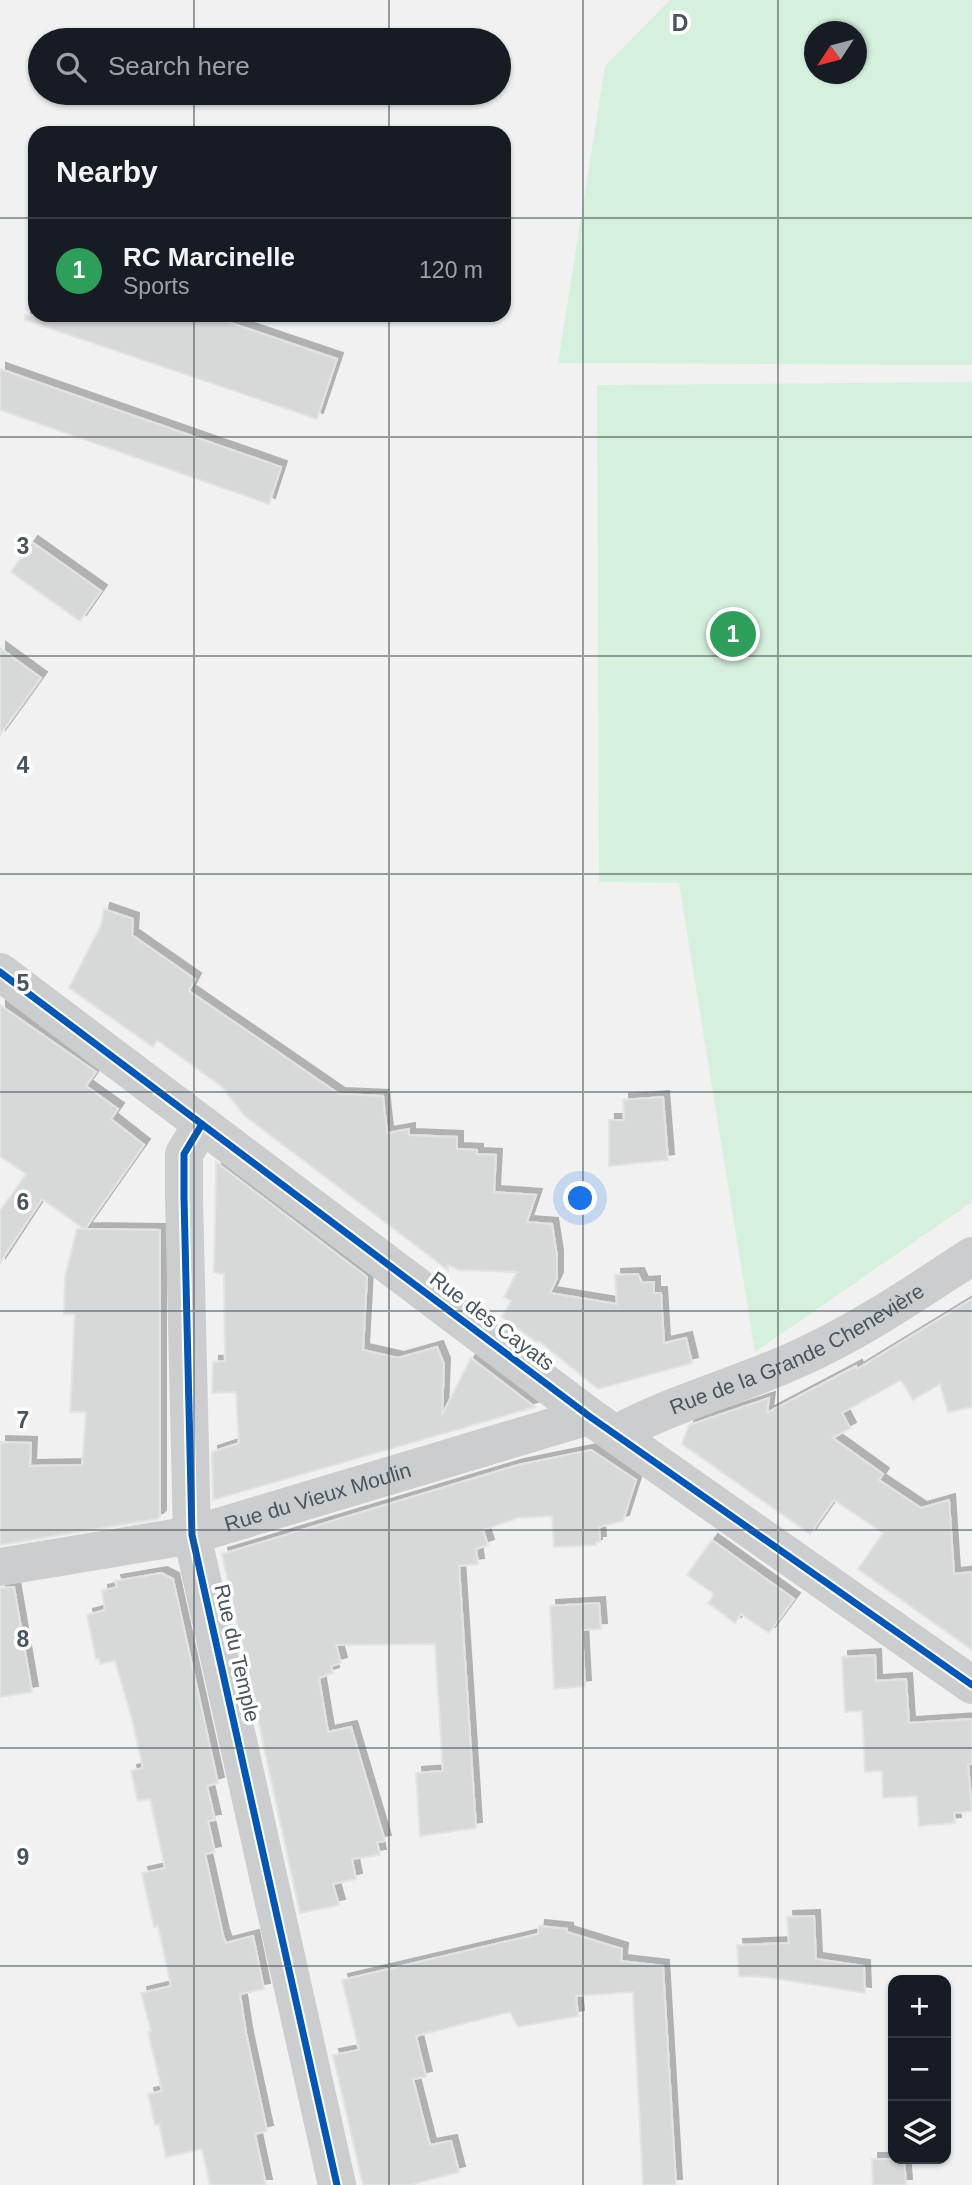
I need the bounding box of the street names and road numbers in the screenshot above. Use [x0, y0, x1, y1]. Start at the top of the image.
street label: Rue des Cayats [426, 1266, 559, 1375]
street label: Rue de la Grande Chenevière [666, 1279, 928, 1419]
street label: Rue du Vieux Moulin [222, 1458, 414, 1536]
street label: Rue du Temple [210, 1582, 265, 1724]

